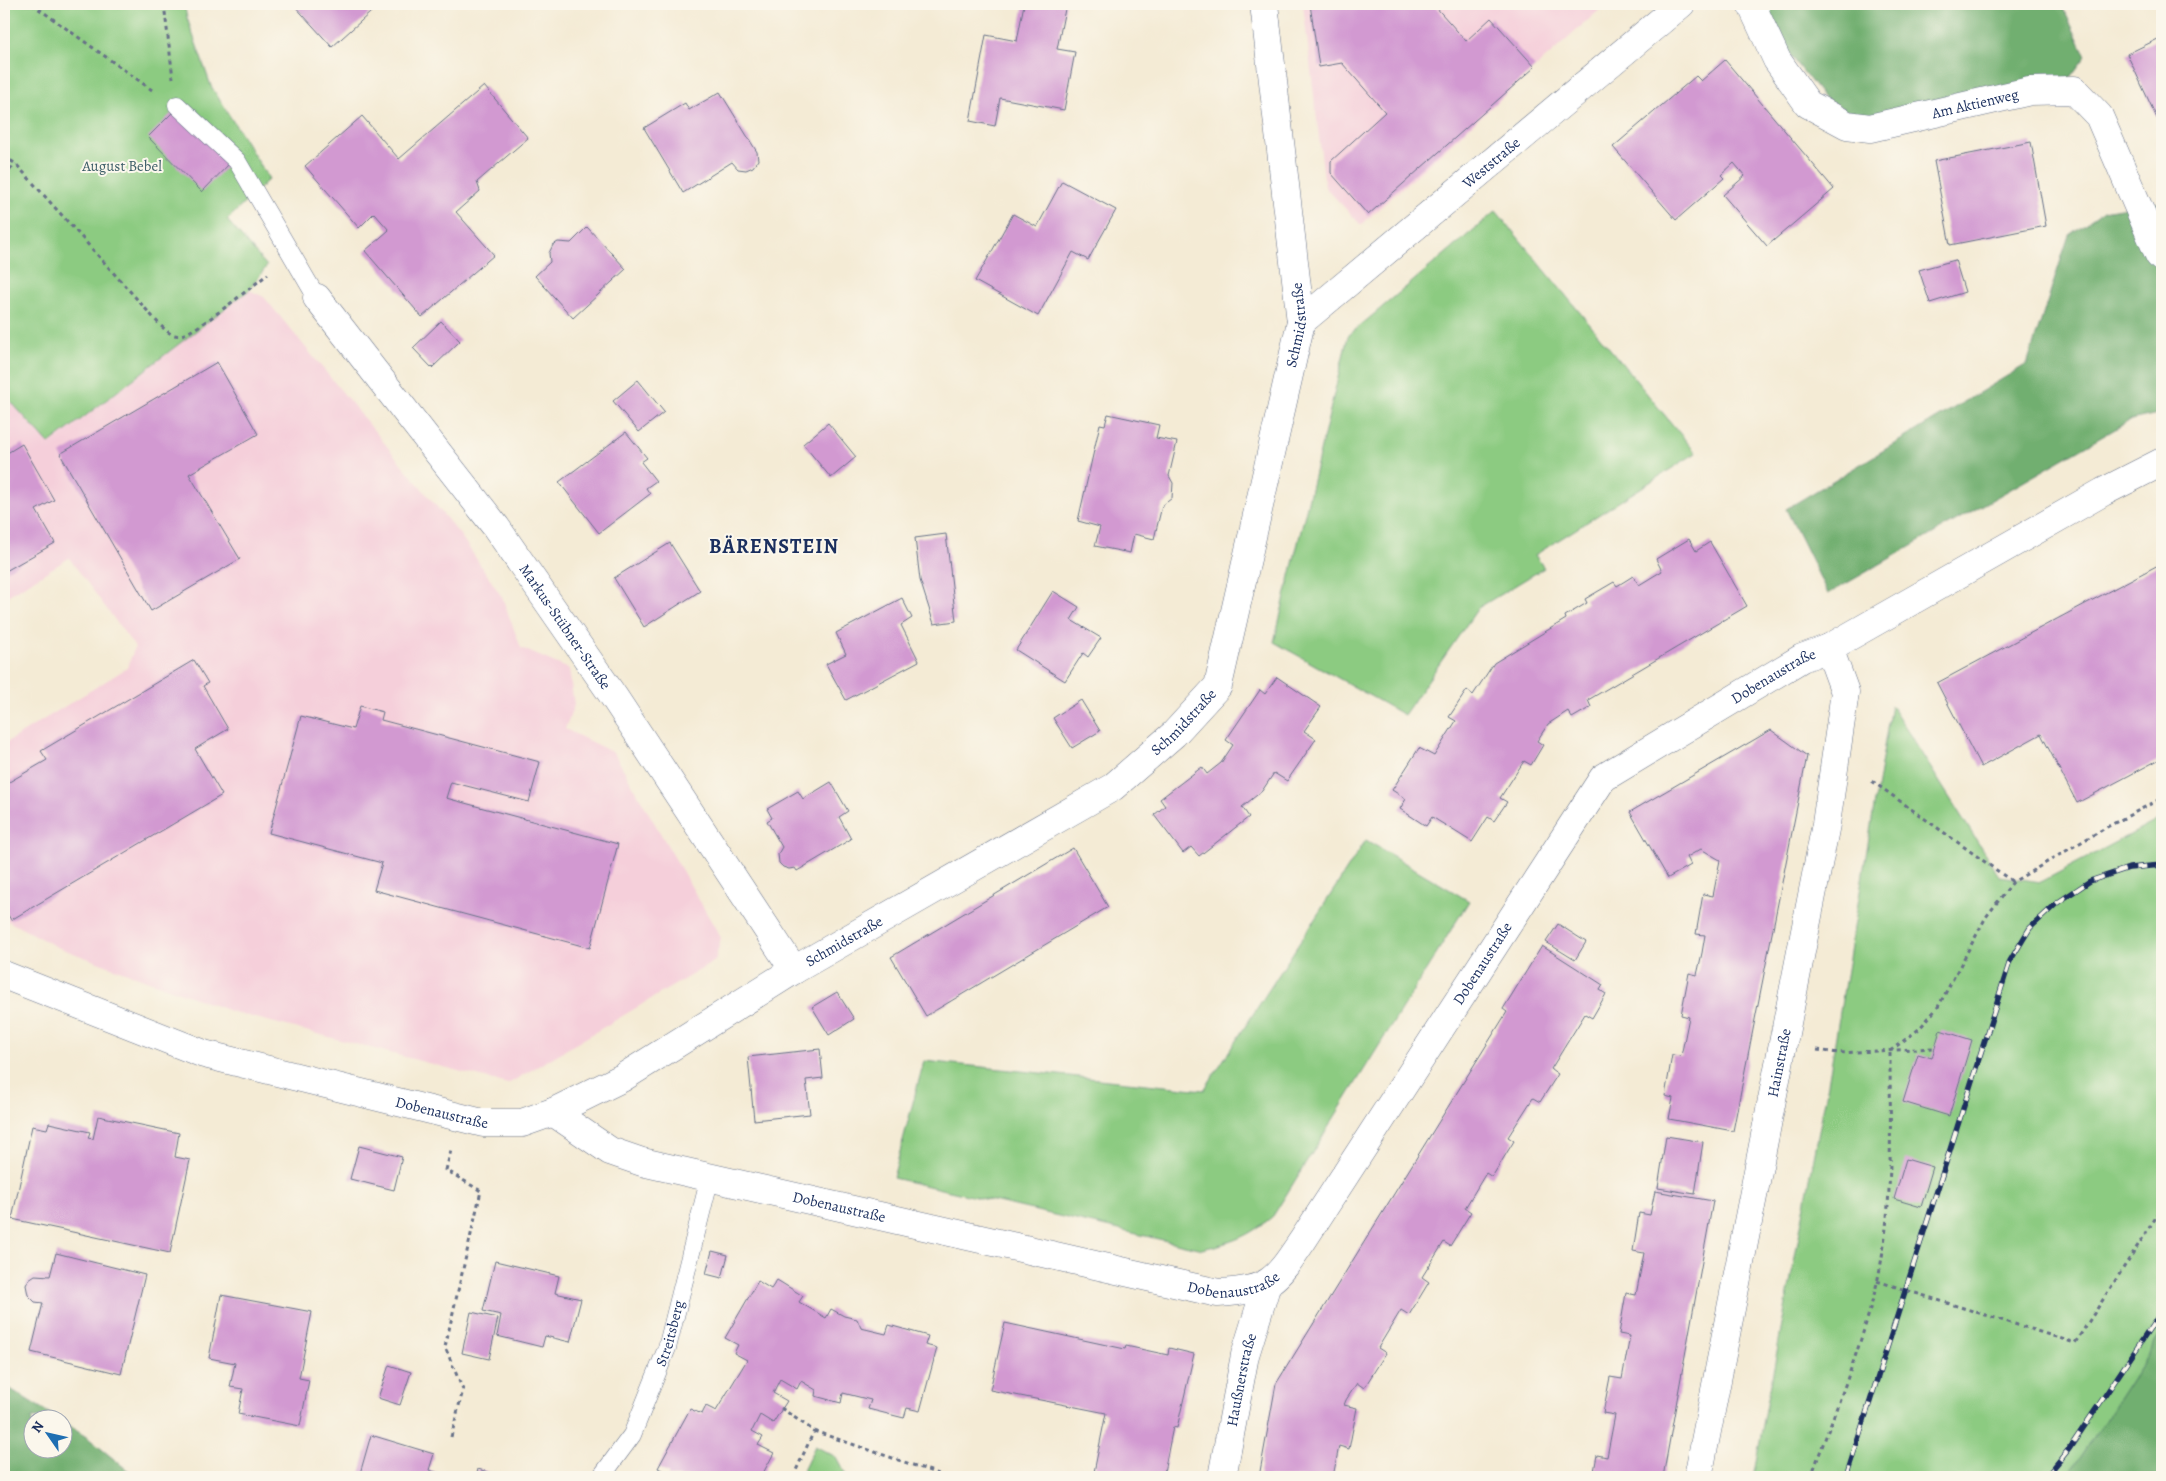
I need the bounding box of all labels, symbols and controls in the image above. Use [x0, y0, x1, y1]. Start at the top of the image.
street label: Am Aktienweg [1929, 84, 2021, 124]
street label: Weststraße [1457, 133, 1525, 194]
park label: August Bebel [81, 156, 162, 176]
street label: Schmidstraße [1281, 281, 1311, 369]
district label: BÄRENSTEIN [709, 533, 839, 560]
street label: Markus-Stübner-Straße [515, 560, 616, 694]
street label: Dobenaustraße [1727, 644, 1819, 708]
street label: Schmidstraße [1146, 684, 1221, 760]
street label: Schmidstraße [802, 911, 887, 971]
street label: Dobenaustraße [1448, 918, 1517, 1009]
street label: Hainstraße [1763, 1027, 1796, 1099]
street label: Dobenaustraße [393, 1092, 488, 1133]
street label: Dobenaustraße [791, 1187, 888, 1227]
street label: Dobenaustraße [1185, 1267, 1284, 1303]
street label: Streitsberg [651, 1298, 689, 1369]
street label: Haußnerstraße [1222, 1330, 1261, 1428]
north arrow [22, 1408, 72, 1458]
text: N [27, 1417, 48, 1437]

